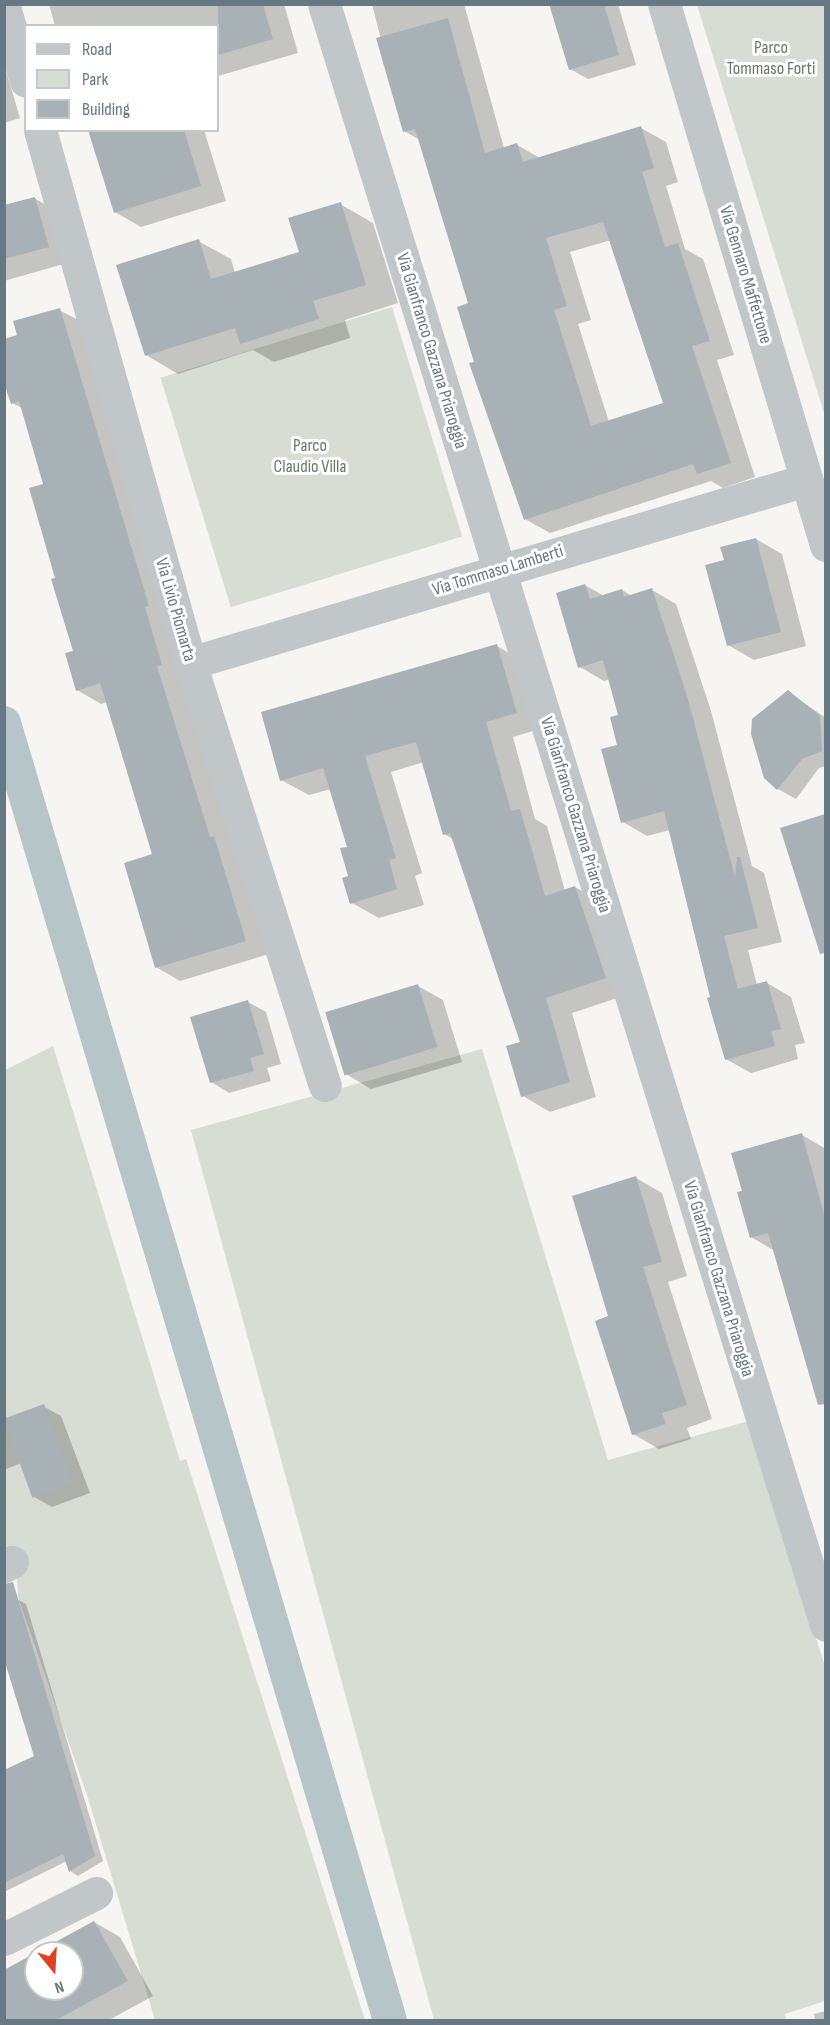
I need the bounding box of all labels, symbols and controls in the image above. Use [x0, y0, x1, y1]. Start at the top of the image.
legend [24, 24, 219, 132]
park label: Parco Tommaso Forti [727, 38, 815, 80]
text: Road [82, 39, 112, 60]
text: Park [82, 69, 108, 90]
text: Building [82, 99, 130, 120]
street label: Via Gennaro Maffettone [714, 203, 776, 347]
street label: Via Gianfranco Gazzana Priaroggia [391, 251, 471, 451]
park label: Parco Claudio Villa [274, 436, 346, 478]
street label: Via Tommaso Lamberti [430, 541, 566, 601]
street label: Via Livio Piomarta [150, 556, 200, 664]
street label: Via Gianfranco Gazzana Priaroggia [535, 715, 615, 915]
street label: Via Gianfranco Gazzana Priaroggia [678, 1179, 758, 1379]
north arrow [24, 1941, 84, 2001]
text: N [52, 1976, 66, 1997]

